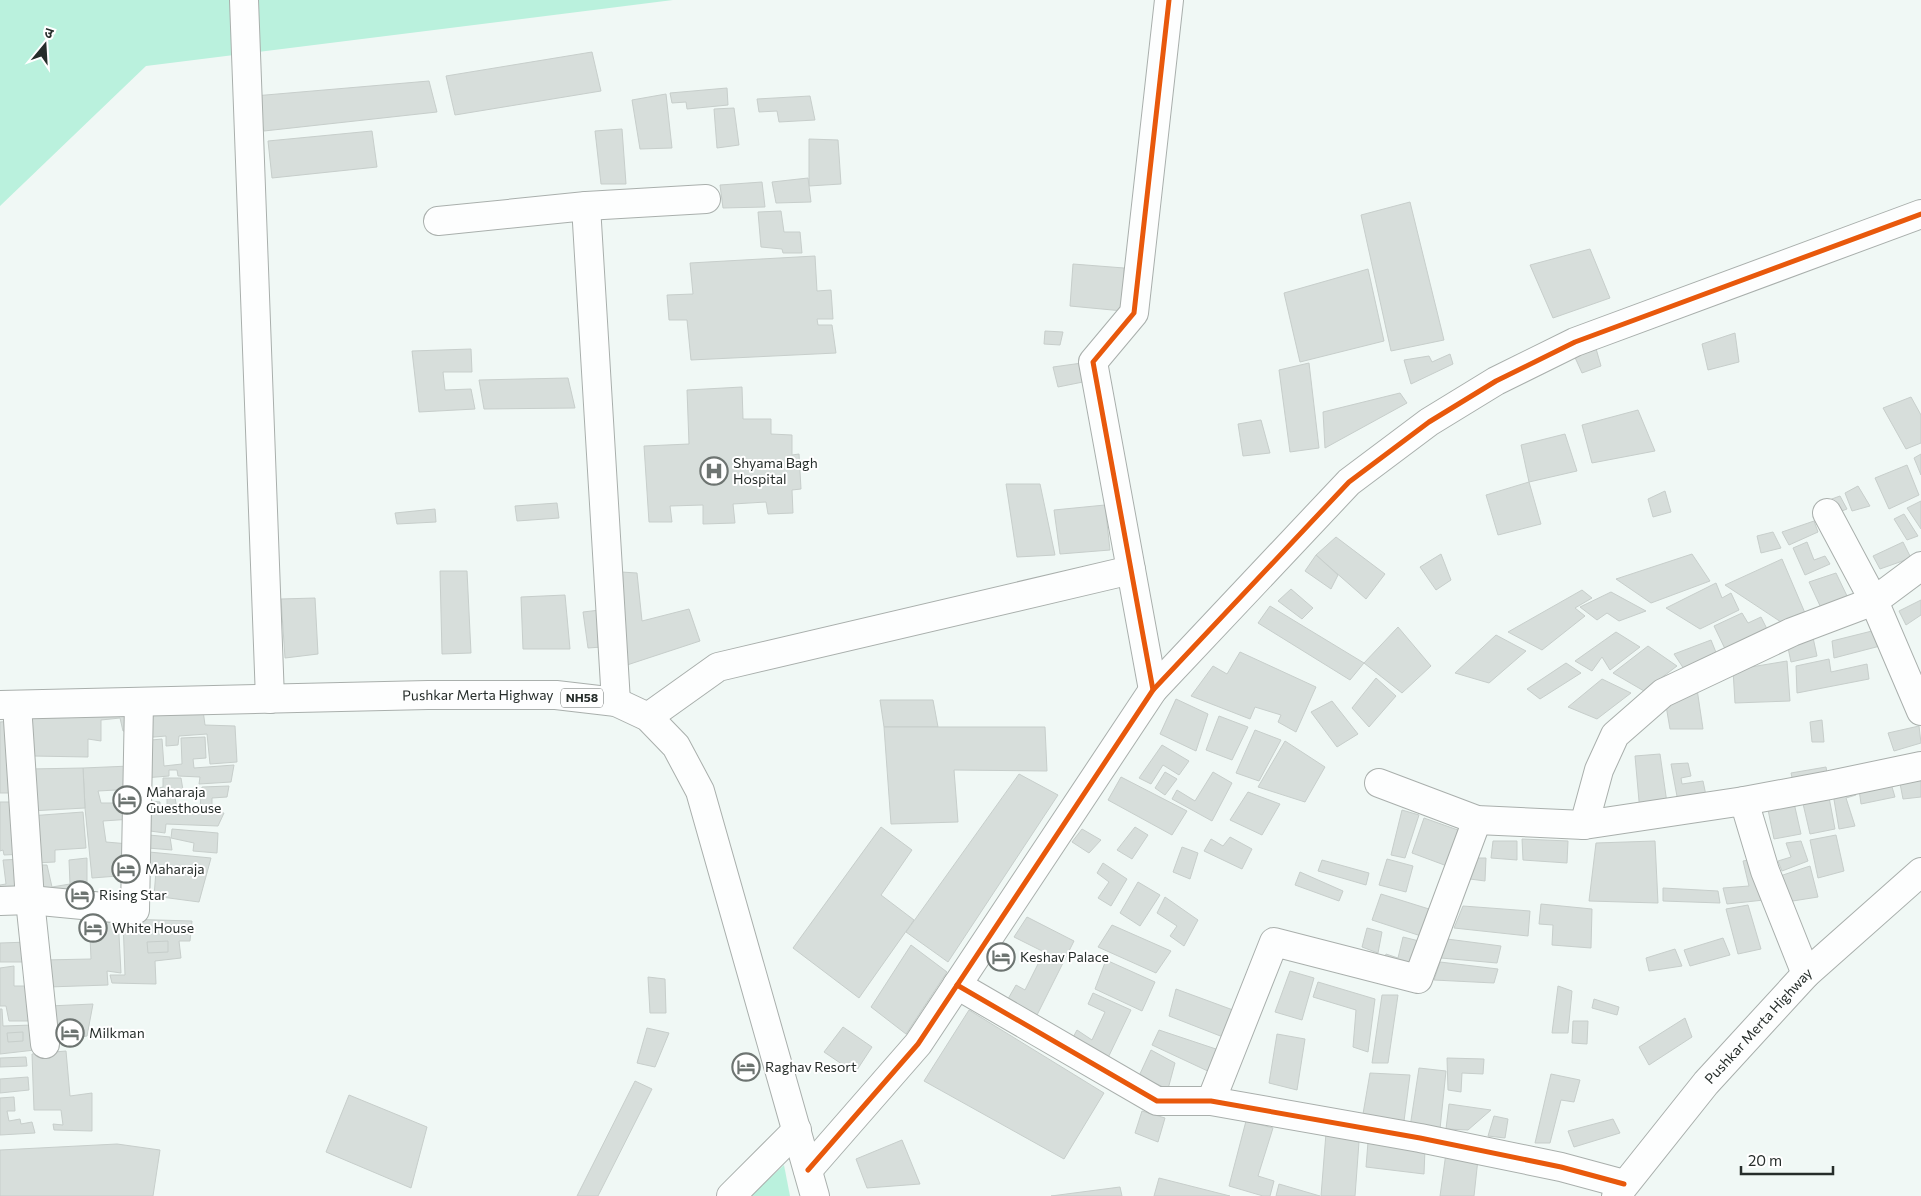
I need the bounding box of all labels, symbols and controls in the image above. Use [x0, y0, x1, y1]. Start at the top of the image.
north arrow [20, 20, 70, 70]
text: उ [43, 23, 56, 42]
place label: Shyama Bagh Hospital [733, 454, 818, 487]
hospital icon: Shyama Bagh Hospital [699, 456, 729, 486]
street label: Pushkar Merta Highway [402, 686, 554, 704]
road number: NH58 [561, 688, 603, 708]
place label: Maharaja Guesthouse [146, 783, 222, 816]
hotel icon: Maharaja Guesthouse [112, 785, 142, 815]
hotel icon: Maharaja [111, 854, 141, 884]
place label: Maharaja [145, 860, 205, 877]
hotel icon: Rising Star [65, 880, 95, 910]
place label: Rising Star [99, 886, 167, 903]
hotel icon: White House [78, 913, 108, 943]
place label: White House [112, 919, 194, 936]
hotel icon: Keshav Palace [986, 942, 1016, 972]
place label: Keshav Palace [1020, 948, 1109, 965]
street label: Pushkar Merta Highway [1701, 964, 1815, 1087]
hotel icon: Milkman [55, 1018, 85, 1048]
place label: Milkman [89, 1024, 145, 1041]
hotel icon: Raghav Resort [731, 1052, 761, 1082]
place label: Raghav Resort [765, 1058, 857, 1075]
scale bar [1741, 1144, 1834, 1176]
text: 20 m [1748, 1151, 1782, 1169]

